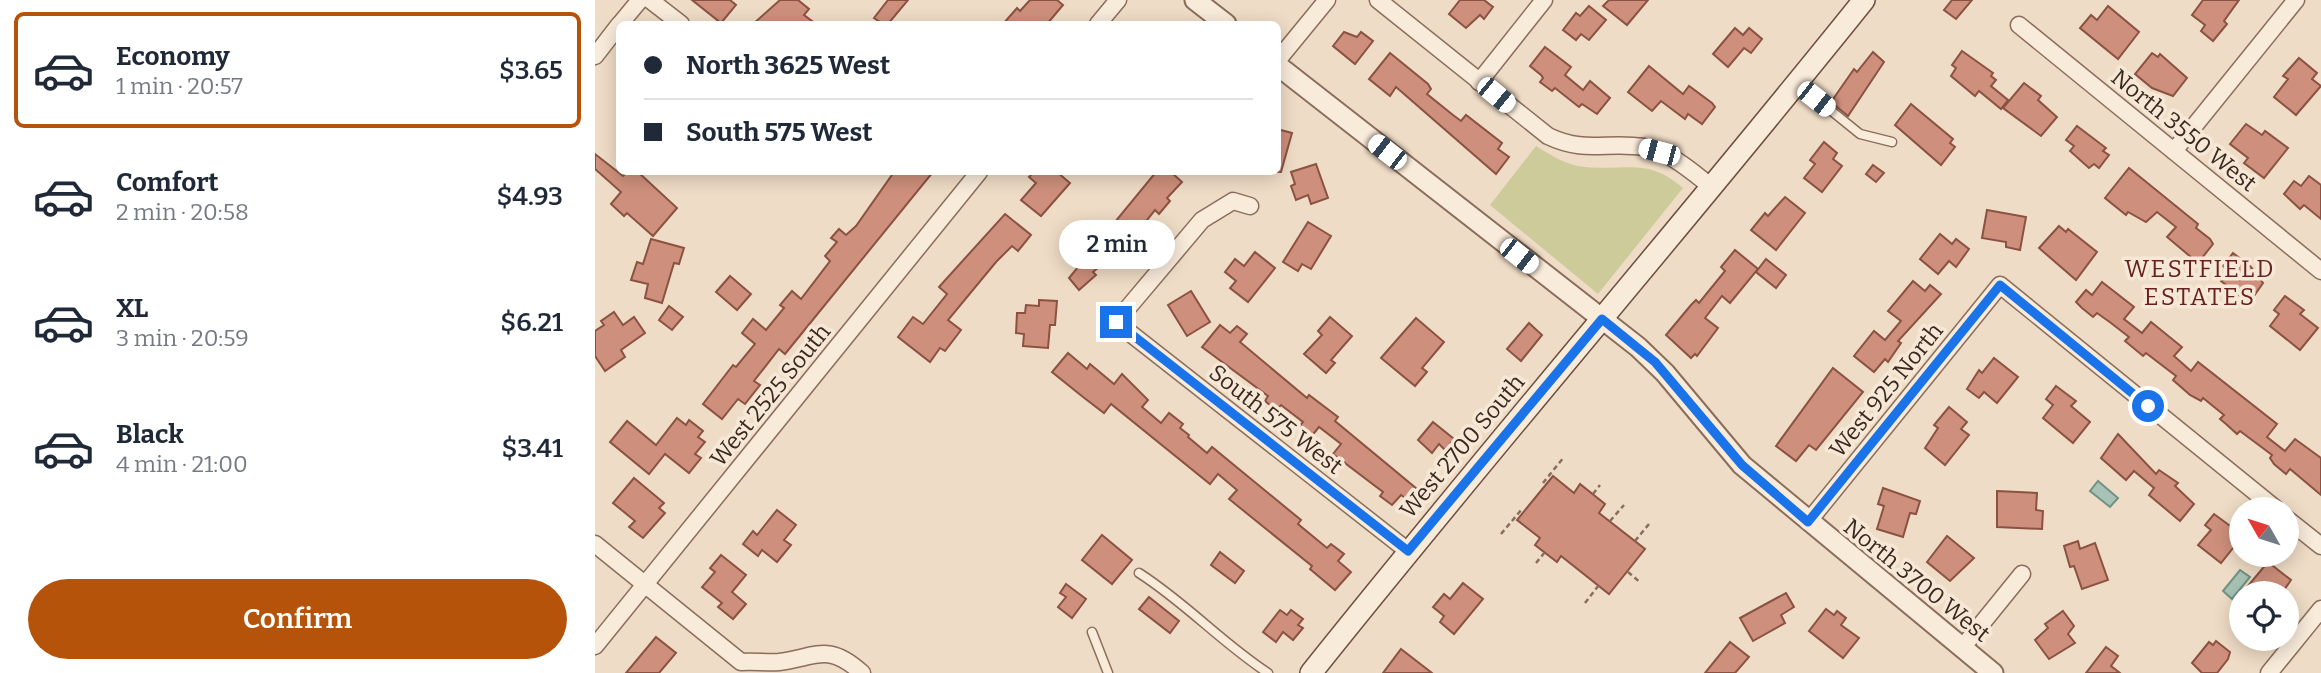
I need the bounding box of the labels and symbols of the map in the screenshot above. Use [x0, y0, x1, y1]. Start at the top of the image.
street label: North 3550 West [2106, 63, 2262, 197]
car [1474, 74, 1519, 116]
car [1793, 78, 1840, 120]
car [1364, 131, 1411, 173]
car [1636, 136, 1683, 168]
callout: 2 min [1058, 220, 1174, 270]
car [1496, 235, 1543, 277]
district label: WESTFIELD ESTATES [2125, 255, 2275, 311]
route end [1100, 306, 1132, 338]
street label: West 925 North [1823, 317, 1949, 463]
street label: West 2525 South [704, 318, 836, 472]
street label: South 575 West [1204, 358, 1348, 480]
street label: West 2700 South [1394, 368, 1530, 524]
route start [2132, 390, 2164, 422]
north arrow [2229, 497, 2299, 567]
street label: North 3700 West [1838, 512, 1996, 648]

